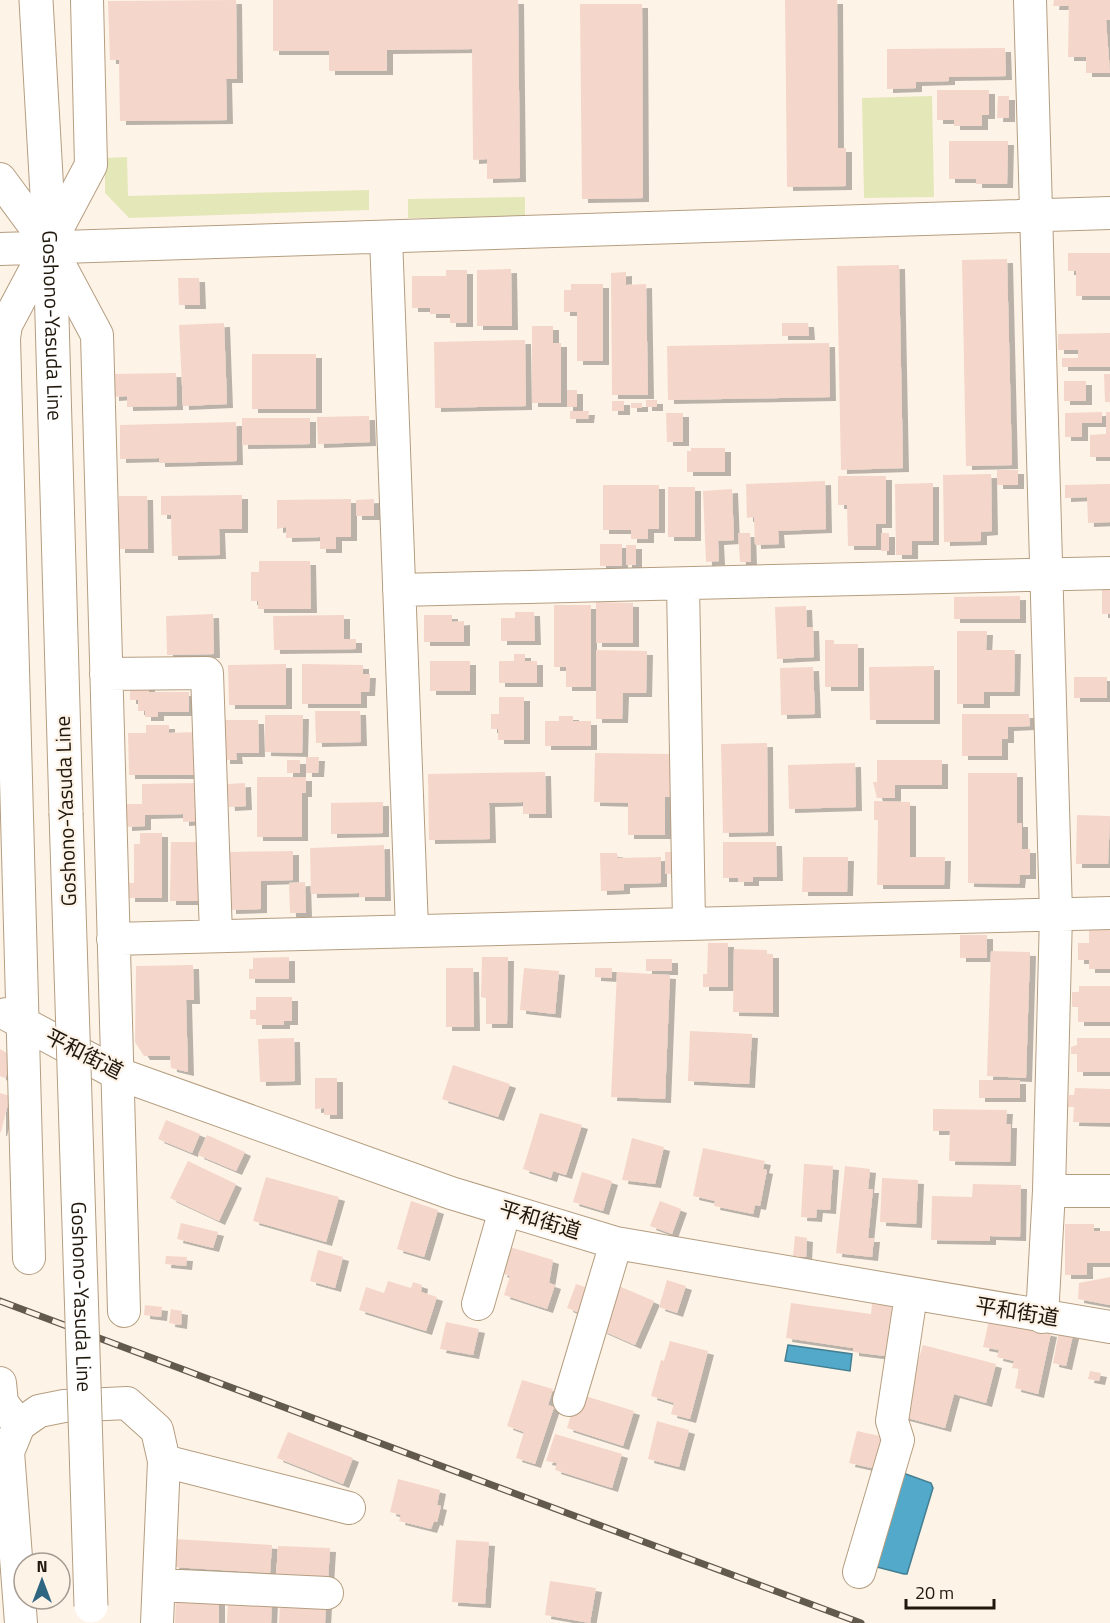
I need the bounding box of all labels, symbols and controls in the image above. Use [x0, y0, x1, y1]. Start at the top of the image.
street label: Goshono-Yasuda Line [34, 229, 72, 421]
street label: Goshono-Yasuda Line [46, 715, 84, 907]
street label: 平和街道 [40, 1020, 129, 1086]
street label: 平和街道 [495, 1191, 585, 1247]
street label: Goshono-Yasuda Line [63, 1201, 101, 1392]
street label: 平和街道 [973, 1289, 1061, 1333]
north arrow [12, 1551, 72, 1611]
text: N [36, 1554, 48, 1578]
scale bar [906, 1572, 994, 1610]
text: 20 m [915, 1579, 954, 1606]

